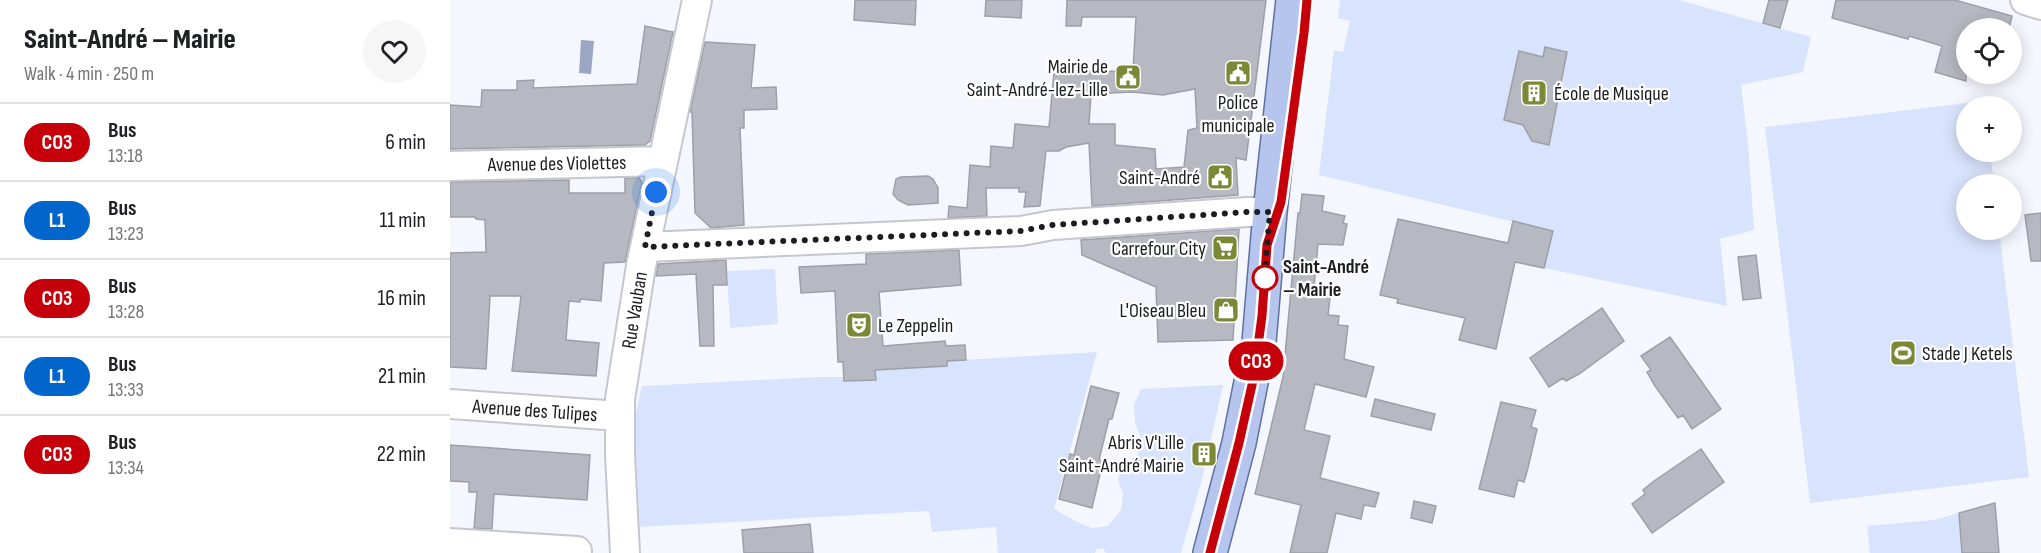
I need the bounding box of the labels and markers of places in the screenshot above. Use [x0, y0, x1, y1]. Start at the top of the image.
place label: Mairie de Saint-André-lez-Lille [967, 55, 1108, 102]
public building icon: Police municipale [1223, 58, 1253, 88]
public building icon: Mairie de Saint-André-lez-Lille [1113, 62, 1143, 92]
building icon: École de Musique [1519, 78, 1549, 108]
place label: École de Musique [1554, 82, 1669, 106]
place label: Police municipale [1202, 91, 1274, 138]
public building icon: Saint-André [1205, 162, 1235, 192]
place label: Saint-André [1119, 166, 1200, 190]
supermarket icon: Carrefour City [1210, 233, 1240, 263]
place label: Carrefour City [1112, 237, 1206, 261]
place label: Saint-André – Mairie [1283, 255, 1369, 302]
marker: Saint-André – Mairie [1252, 265, 1278, 291]
shop icon: L'Oiseau Bleu [1211, 295, 1241, 325]
place label: L'Oiseau Bleu [1120, 299, 1206, 323]
theatre icon: Le Zeppelin [844, 310, 874, 340]
place label: Le Zeppelin [878, 314, 953, 338]
sports icon: Stade J Ketels [1888, 338, 1918, 368]
place label: Stade J Ketels [1922, 342, 2013, 366]
place label: Abris V'Lille Saint-André Mairie [1059, 431, 1184, 478]
building icon: Abris V'Lille Saint-André Mairie [1189, 439, 1219, 469]

